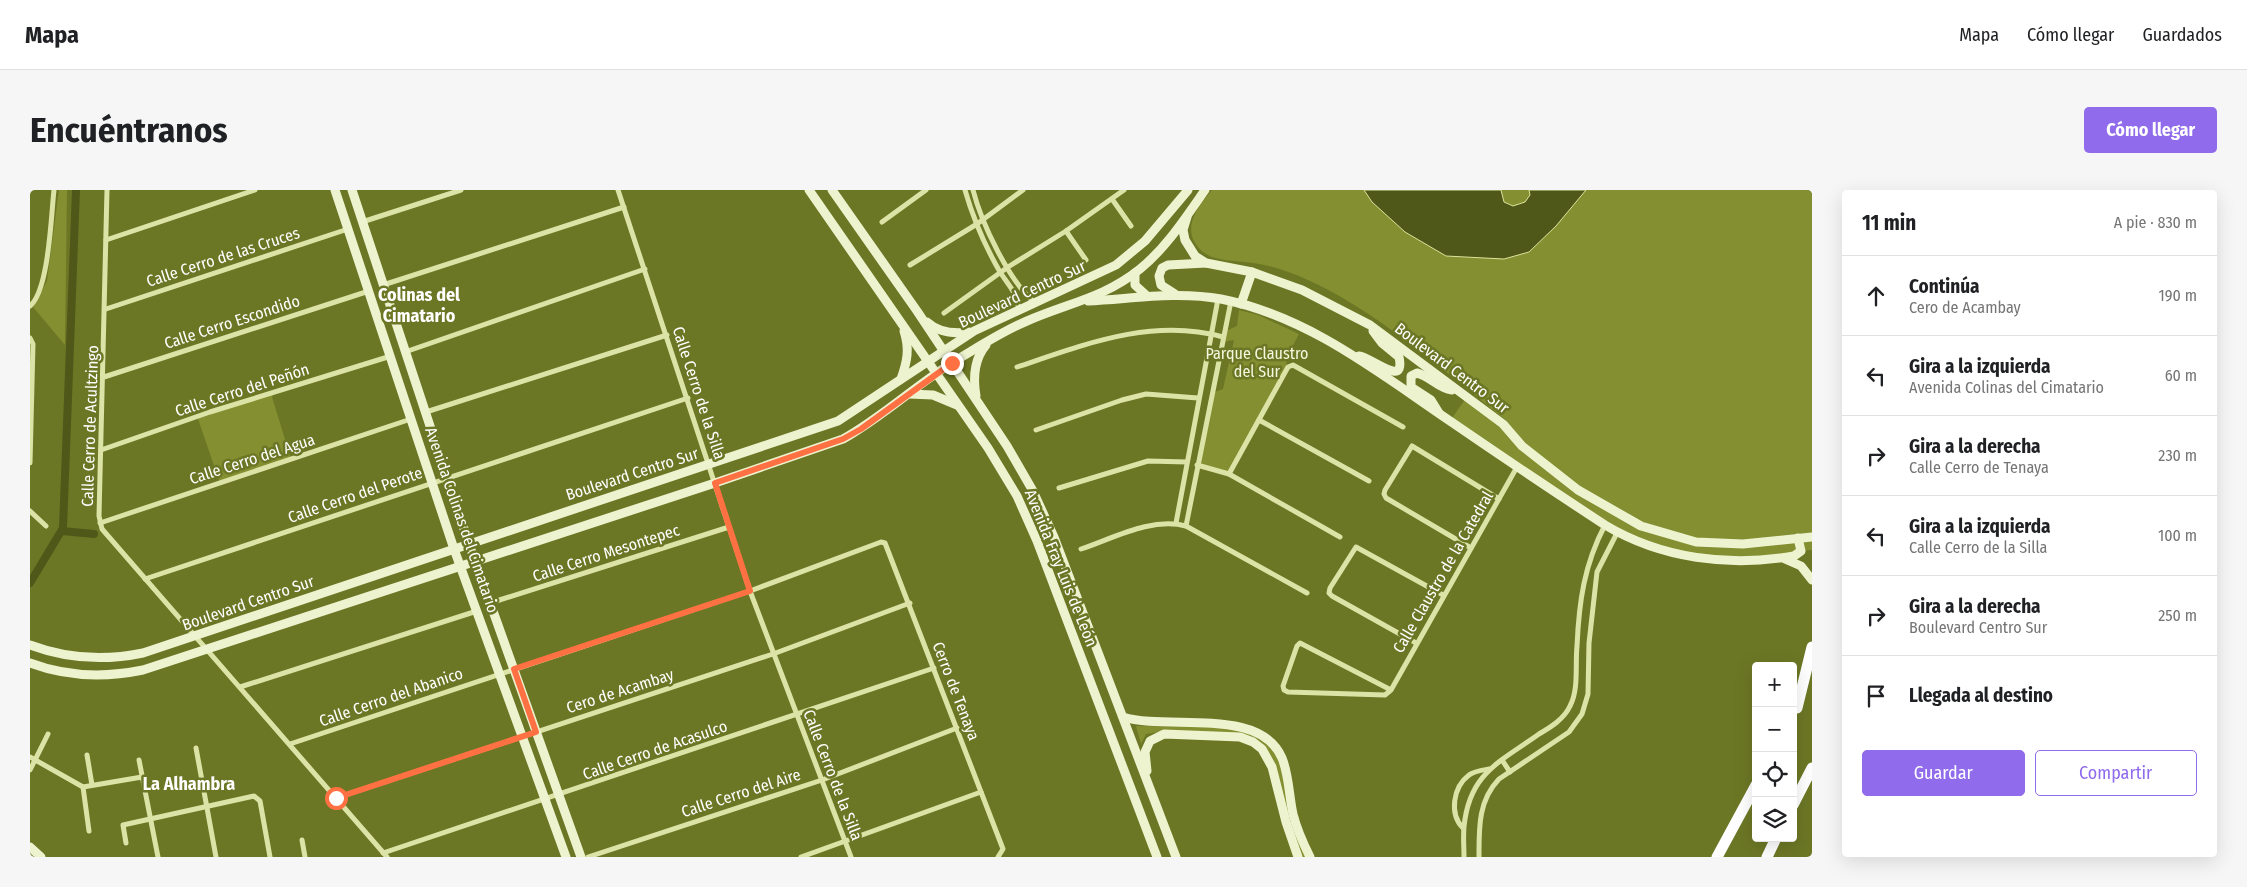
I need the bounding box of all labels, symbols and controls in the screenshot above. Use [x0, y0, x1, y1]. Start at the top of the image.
text: Mapa [25, 21, 79, 49]
text: Mapa [1959, 24, 1999, 46]
text: Cómo llegar [2027, 24, 2114, 46]
text: Guardados [2142, 24, 2222, 46]
button: Cómo llegar [2084, 107, 2217, 153]
text: Encuéntranos [30, 109, 228, 151]
text: 11 min [1862, 210, 1916, 236]
text: A pie · 830 m [2114, 213, 2197, 232]
street label: Calle Cerro de las Cruces [144, 223, 302, 291]
street label: Boulevard Centro Sur [955, 256, 1089, 332]
text: Continúa [1909, 275, 1980, 298]
icon: ahead [1862, 282, 1890, 310]
district label: Colinas del Cimatario [378, 284, 460, 327]
text: 190 m [2159, 286, 2197, 305]
street label: Calle Cerro Escondido [162, 291, 302, 353]
text: Cero de Acambay [1909, 298, 2021, 317]
street label: Boulevard Centro Sur [1391, 319, 1513, 417]
street label: Calle Cerro de la Silla [669, 324, 729, 462]
park label: Parque Claustro del Sur [1205, 344, 1309, 381]
street label: Calle Cerro de Acultzingo [78, 345, 102, 507]
route end [941, 352, 964, 375]
text: Gira a la izquierda [1909, 355, 2051, 378]
street label: Calle Cerro del Peñón [173, 359, 311, 421]
icon: left [1862, 362, 1890, 390]
text: 60 m [2165, 366, 2197, 385]
text: Avenida Colinas del Cimatario [1909, 378, 2104, 397]
street label: Avenida Colinas del Cimatario [421, 425, 503, 615]
street label: Calle Cerro del Agua [187, 430, 317, 488]
text: Gira a la derecha [1909, 435, 2041, 458]
icon: right [1862, 442, 1890, 470]
street label: Boulevard Centro Sur [563, 443, 701, 504]
text: 230 m [2158, 446, 2197, 465]
text: Calle Cerro de Tenaya [1909, 458, 2049, 477]
street label: Calle Cerro del Perote [285, 463, 425, 527]
street label: Avenida Fray Luis de León [1021, 487, 1101, 649]
street label: Calle Claustro de la Catedral [1389, 488, 1497, 656]
text: Gira a la izquierda [1909, 515, 2051, 538]
street label: Calle Cerro Mesontepec [530, 520, 682, 586]
icon: left [1862, 522, 1890, 550]
text: 100 m [2158, 526, 2197, 545]
text: Calle Cerro de la Silla [1909, 538, 2047, 557]
street label: Boulevard Centro Sur [180, 571, 317, 634]
text: Gira a la derecha [1909, 595, 2041, 618]
icon: right [1862, 602, 1890, 630]
text: 250 m [2158, 606, 2197, 625]
text: Boulevard Centro Sur [1909, 618, 2047, 637]
street label: Cerro de Tenaya [928, 639, 984, 743]
map controls [1752, 662, 1797, 842]
button: + [1752, 662, 1797, 707]
street label: Calle Cerro del Abanico [317, 663, 465, 731]
street label: Cero de Acambay [564, 664, 677, 717]
icon: arrive [1862, 682, 1890, 710]
text: Llegada al destino [1909, 684, 2053, 707]
street label: Calle Cerro de la Silla [799, 707, 867, 843]
button: − [1752, 707, 1797, 752]
street label: Calle Cerro de Acasulco [580, 716, 730, 784]
button: Guardar [1862, 750, 2025, 796]
button: Compartir [2035, 750, 2197, 796]
button: locate [1752, 752, 1797, 797]
street label: Calle Cerro del Aire [679, 765, 803, 821]
district label: La Alhambra [143, 773, 235, 795]
route start [325, 787, 348, 810]
button: layers [1752, 797, 1797, 842]

